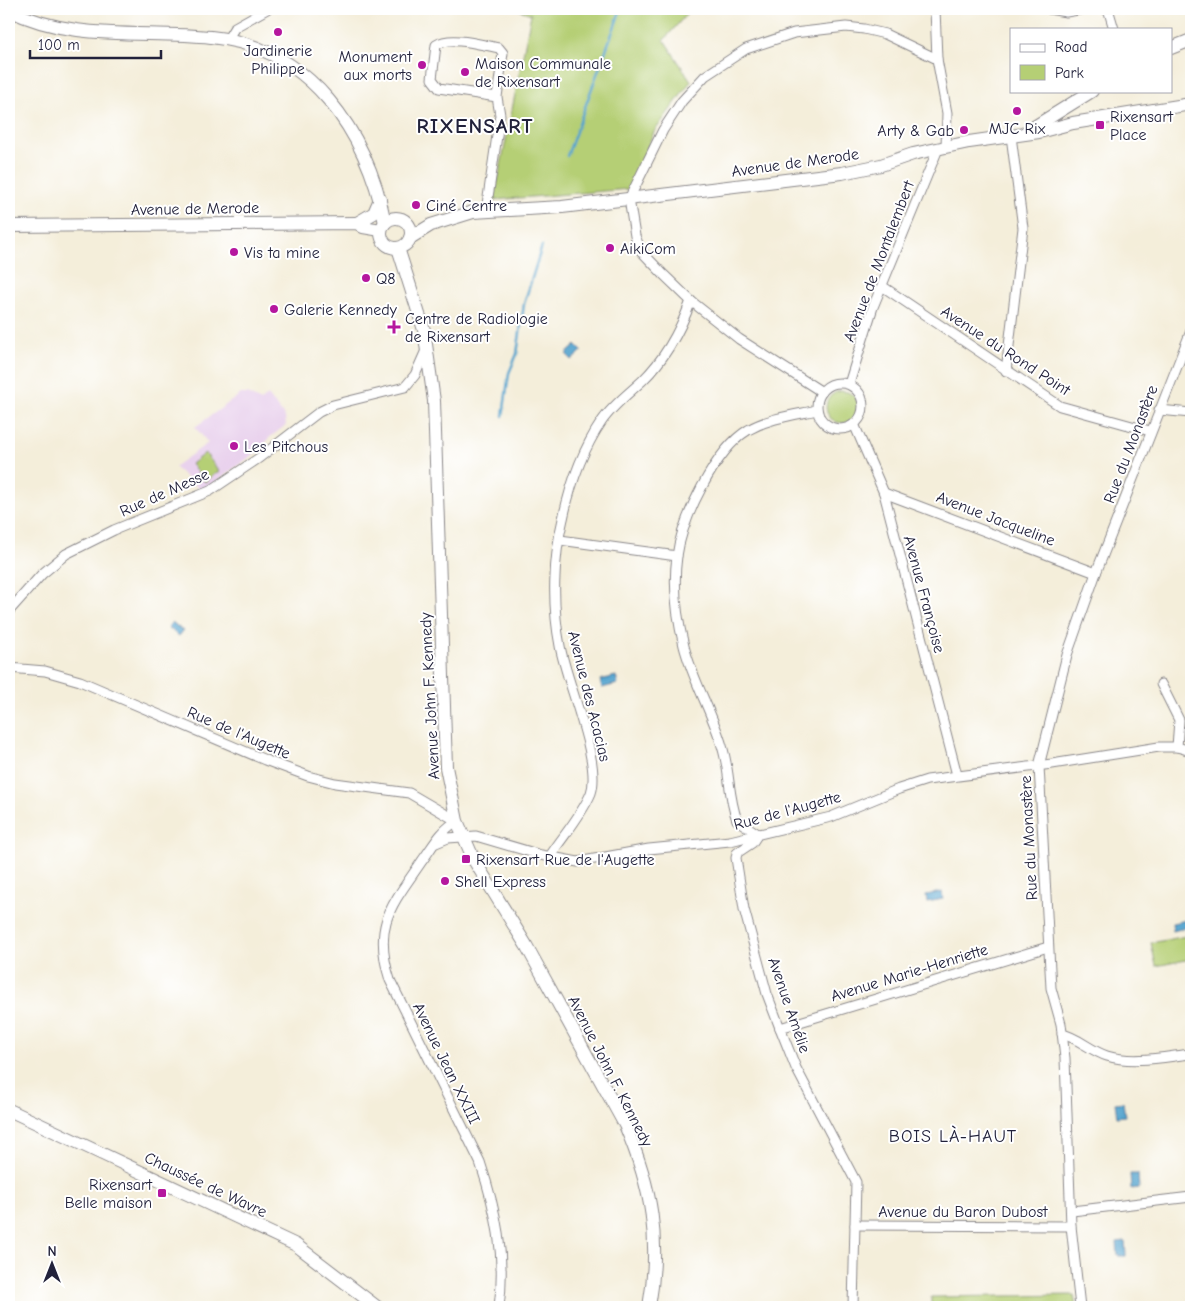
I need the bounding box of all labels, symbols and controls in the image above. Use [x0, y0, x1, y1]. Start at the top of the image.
marker: Jardinerie Philippe [272, 26, 284, 38]
scale bar [30, 28, 161, 60]
legend [1010, 28, 1172, 92]
text: 100 m [38, 36, 80, 54]
text: Road [1055, 38, 1087, 56]
place label: Jardinerie Philippe [244, 42, 312, 78]
place label: Monument aux morts [338, 48, 412, 84]
place label: Maison Communale de Rixensart [475, 55, 611, 91]
marker: Monument aux morts [416, 59, 428, 71]
text: Park [1055, 64, 1084, 82]
marker: Maison Communale de Rixensart [459, 66, 471, 78]
marker: MJC Rix [1011, 105, 1023, 117]
place label: Rixensart Place [1110, 108, 1173, 144]
district label: RIXENSART [416, 114, 534, 138]
marker: Rixensart Place [1094, 119, 1106, 131]
place label: MJC Rix [989, 120, 1046, 138]
place label: Arty & Gab [877, 122, 954, 140]
marker: Arty & Gab [958, 124, 970, 136]
street label: Avenue de Merode [730, 145, 860, 181]
street label: Avenue de Montalembert [840, 178, 918, 345]
place label: Ciné Centre [426, 197, 507, 215]
street label: Avenue de Merode [131, 199, 259, 219]
marker: Ciné Centre [410, 199, 422, 211]
place label: AikiCom [620, 240, 676, 258]
marker: AikiCom [604, 242, 616, 254]
place label: Vis ta mine [244, 244, 320, 262]
marker: Vis ta mine [228, 246, 240, 258]
place label: Q8 [376, 270, 396, 288]
marker: Q8 [360, 272, 372, 284]
place label: Galerie Kennedy [284, 301, 398, 319]
street label: Avenue du Rond Point [938, 302, 1074, 400]
marker: Galerie Kennedy [268, 303, 280, 315]
place label: Centre de Radiologie de Rixensart [405, 310, 548, 346]
marker: Centre de Radiologie de Rixensart [387, 320, 401, 334]
street label: Rue du Monastère [1100, 383, 1162, 506]
place label: Les Pitchous [244, 438, 328, 456]
marker: Les Pitchous [228, 440, 240, 452]
street label: Rue de Messe [117, 465, 212, 521]
street label: Avenue Jacqueline [934, 488, 1058, 550]
street label: Avenue Françoise [900, 534, 948, 655]
street label: Avenue John F. Kennedy [417, 611, 443, 780]
street label: Avenue des Acacias [564, 629, 614, 764]
street label: Rue de l'Augette [184, 703, 293, 763]
street label: Rue du Monastère [1017, 775, 1041, 901]
street label: Rue de l'Augette [732, 788, 843, 834]
place label: Rixensart Rue de l'Augette [476, 851, 655, 869]
marker: Rixensart Rue de l'Augette [460, 853, 472, 865]
place label: Shell Express [455, 873, 546, 891]
marker: Shell Express [439, 875, 451, 887]
street label: Avenue Marie-Henriette [829, 940, 990, 1005]
street label: Avenue Amélie [764, 955, 814, 1055]
street label: Avenue John F. Kennedy [564, 993, 656, 1151]
street label: Avenue Jean XXIII [409, 1000, 483, 1127]
district label: BOIS LÀ-HAUT [889, 1125, 1017, 1147]
street label: Chaussée de Wavre [141, 1149, 270, 1221]
place label: Rixensart Belle maison [65, 1176, 152, 1212]
marker: Rixensart Belle maison [156, 1187, 168, 1199]
street label: Avenue du Baron Dubost [878, 1203, 1048, 1221]
north arrow [28, 1238, 78, 1288]
text: N [47, 1243, 57, 1260]

